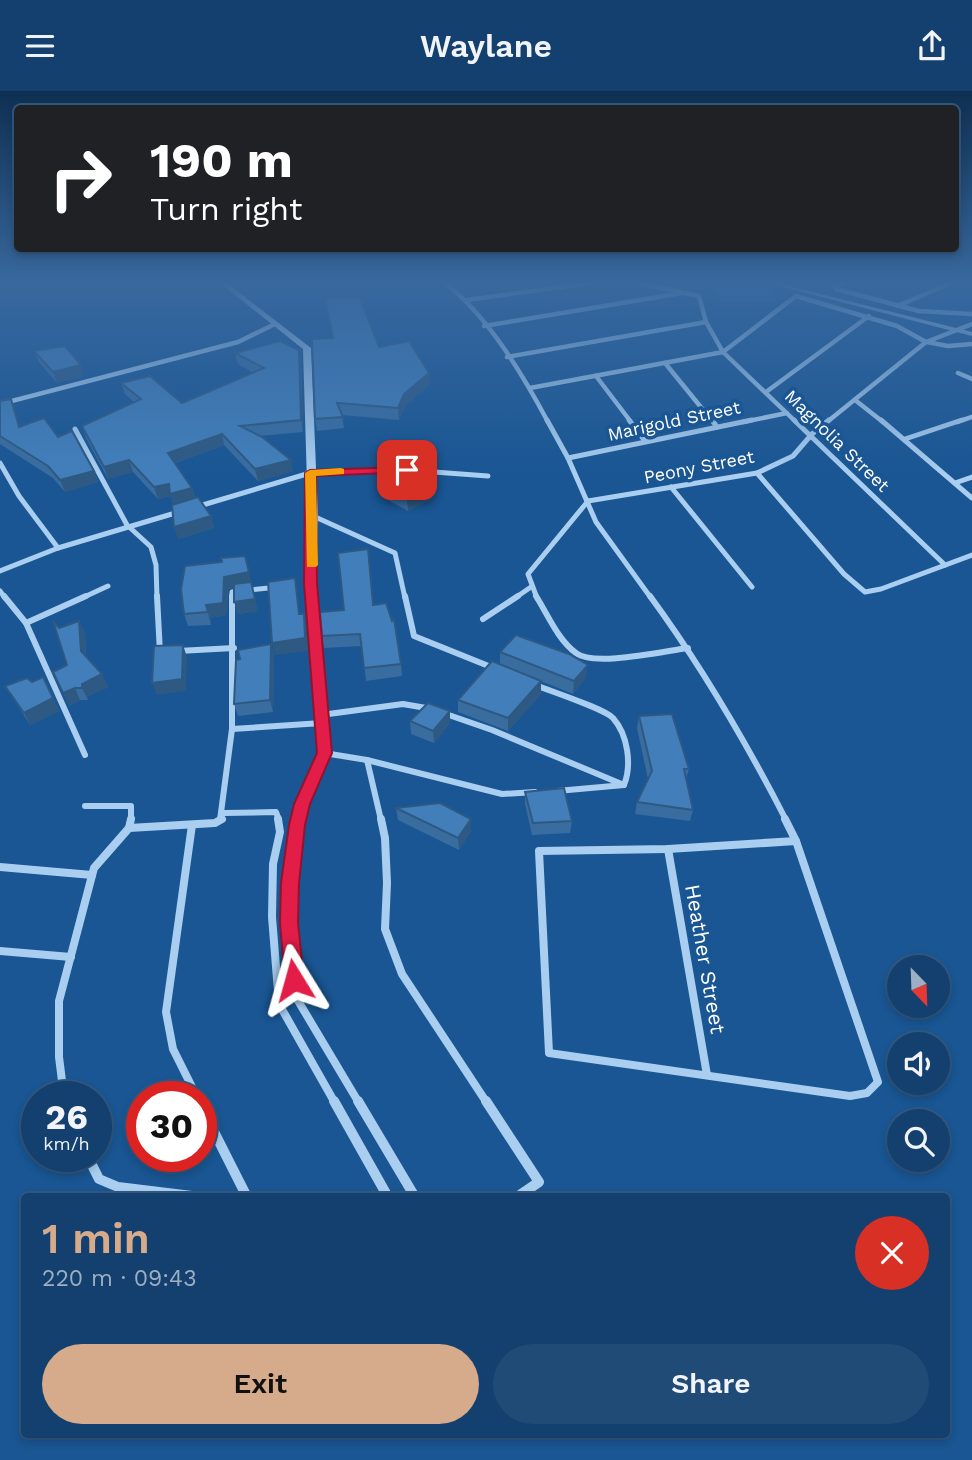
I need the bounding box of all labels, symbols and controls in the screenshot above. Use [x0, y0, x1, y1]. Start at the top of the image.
icon: menu [21, 27, 59, 65]
text: Waylane [420, 27, 552, 65]
icon: share [913, 27, 951, 65]
text: 190 m [150, 131, 293, 189]
icon: right [35, 133, 126, 224]
text: Turn right [150, 190, 302, 228]
street label: Magnolia Street [781, 385, 894, 496]
street label: Marigold Street [606, 396, 743, 445]
pin [377, 440, 437, 500]
street label: Peony Street [642, 445, 756, 488]
icon: arrive [388, 451, 426, 489]
street label: Heather Street [680, 882, 731, 1036]
position arrow [257, 943, 331, 1017]
north arrow [887, 955, 950, 1019]
map controls [887, 955, 950, 1172]
button: sound [887, 1032, 950, 1095]
speed limit sign: 30 [126, 1081, 217, 1172]
text: 26 [45, 1096, 88, 1138]
button: search [887, 1109, 950, 1172]
text: km/h [43, 1133, 90, 1154]
text: 1 min [42, 1214, 150, 1263]
button: close [855, 1216, 929, 1290]
text: 220 m · 09:43 [42, 1265, 197, 1292]
button: Exit [42, 1344, 479, 1424]
button: Share [493, 1344, 929, 1424]

